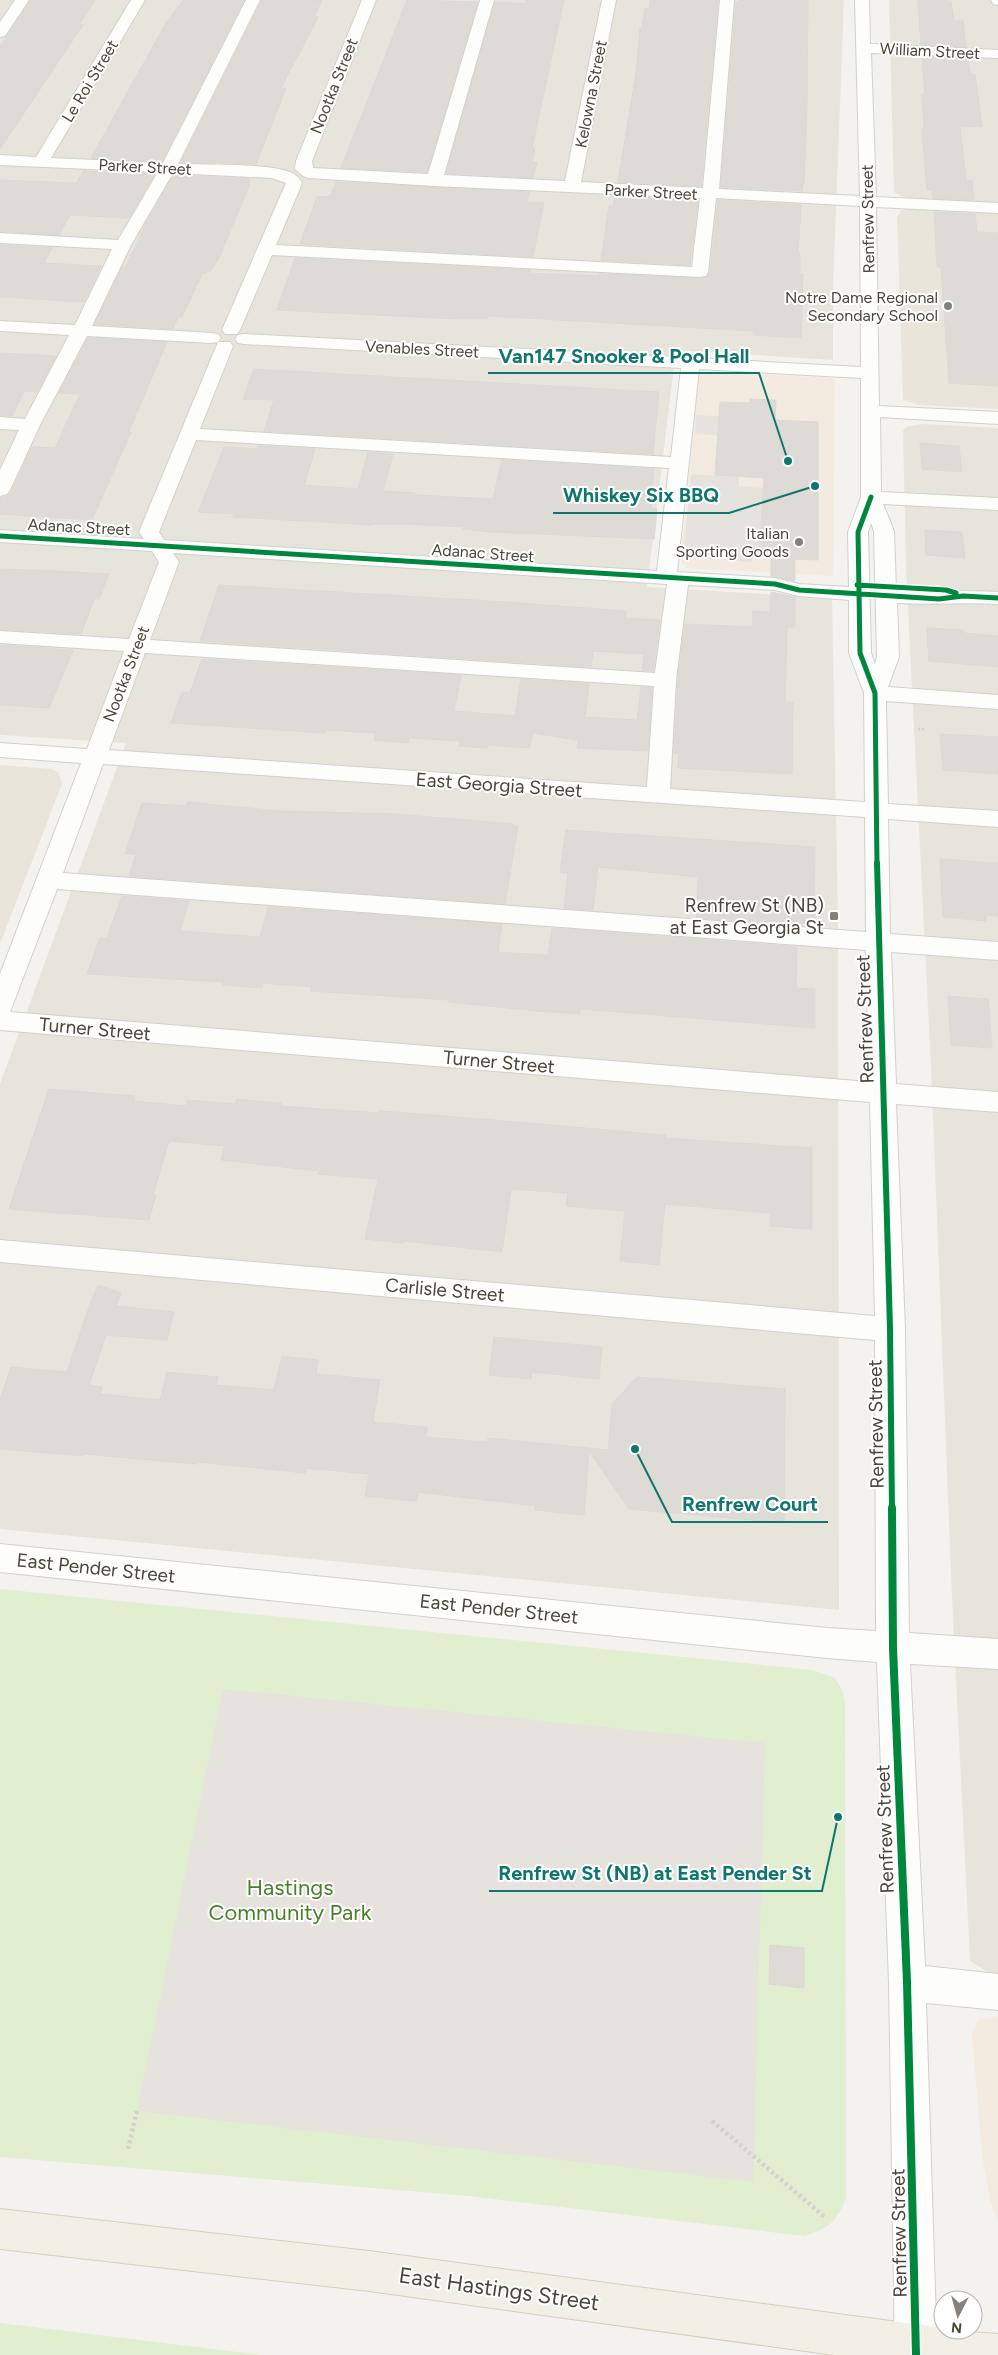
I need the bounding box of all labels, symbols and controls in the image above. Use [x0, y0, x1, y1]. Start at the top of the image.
street label: Nootka Street [306, 35, 362, 137]
street label: Le Roi Street [58, 36, 122, 126]
street label: Kelowna Street [571, 39, 611, 149]
street label: William Street [879, 39, 981, 63]
street label: Parker Street [98, 155, 192, 179]
street label: Renfrew Street [858, 164, 878, 274]
street label: Parker Street [604, 180, 698, 204]
place label: Notre Dame Regional Secondary School [785, 288, 938, 325]
marker: Notre Dame Regional Secondary School [942, 300, 954, 312]
street label: Venables Street [365, 337, 479, 361]
callout: Van147 Snooker & Pool Hall [488, 338, 759, 373]
text: Van147 Snooker & Pool Hall [498, 344, 750, 368]
callout: Whiskey Six BBQ [553, 478, 729, 513]
text: Whiskey Six BBQ [563, 483, 719, 507]
street label: Adanac Street [27, 515, 131, 539]
place label: Italian Sporting Goods [675, 524, 789, 561]
marker: Italian Sporting Goods [793, 536, 805, 548]
street label: Adanac Street [431, 540, 535, 566]
street label: Nootka Street [99, 623, 153, 725]
street label: East Georgia Street [415, 768, 583, 802]
place label: Renfrew St (NB) at East Georgia St [670, 894, 824, 939]
marker: Renfrew St (NB) at East Georgia St [828, 910, 840, 922]
street label: Renfrew Street [851, 954, 879, 1084]
street label: Turner Street [38, 1013, 152, 1045]
street label: Turner Street [442, 1046, 556, 1078]
street label: Carlisle Street [384, 1273, 506, 1307]
street label: Renfrew Street [863, 1359, 889, 1489]
callout: Renfrew Court [672, 1487, 828, 1522]
text: Renfrew Court [682, 1492, 818, 1516]
street label: East Pender Street [16, 1548, 176, 1588]
street label: East Pender Street [419, 1589, 579, 1629]
street label: Renfrew Street [871, 1764, 899, 1894]
callout: Renfrew St (NB) at East Pender St [489, 1856, 822, 1891]
text: Renfrew St (NB) at East Pender St [498, 1861, 812, 1885]
park label: Hastings Community Park [209, 1874, 372, 1926]
street label: Renfrew Street [886, 2168, 912, 2298]
street label: East Hastings Street [397, 2262, 601, 2316]
north arrow [933, 2290, 983, 2340]
text: N [950, 2318, 963, 2336]

